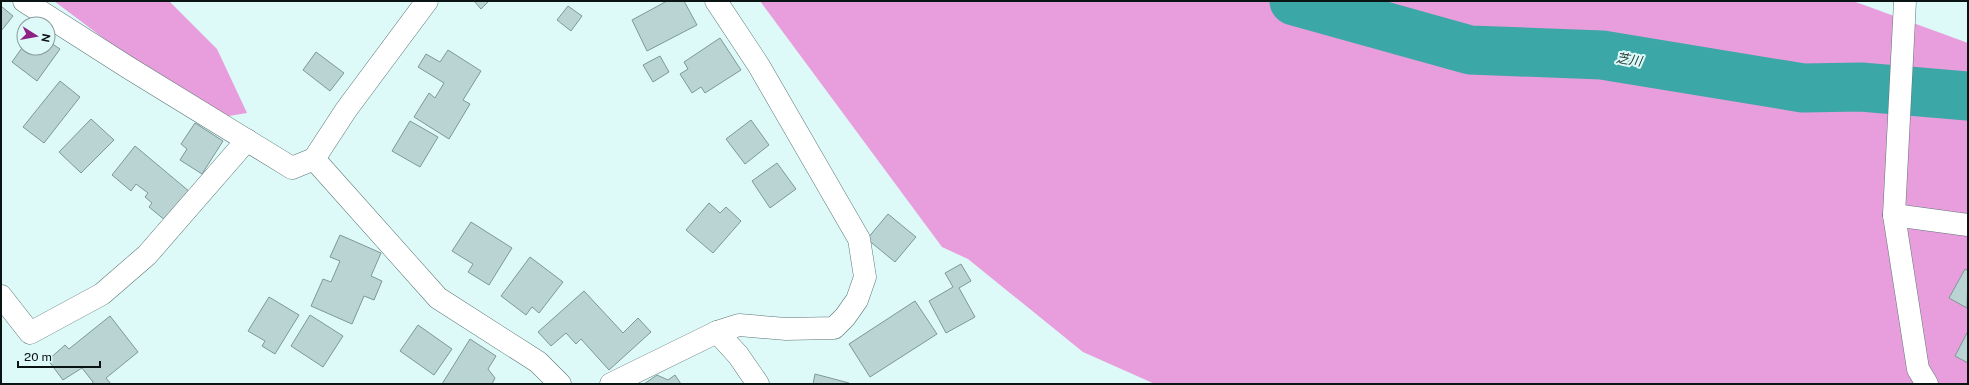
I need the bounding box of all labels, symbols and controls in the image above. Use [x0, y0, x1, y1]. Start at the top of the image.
north arrow [16, 16, 56, 56]
text: N [39, 33, 53, 43]
water label: 芝川 [1615, 50, 1645, 69]
scale bar [18, 343, 100, 369]
text: 20 m [24, 350, 52, 364]

